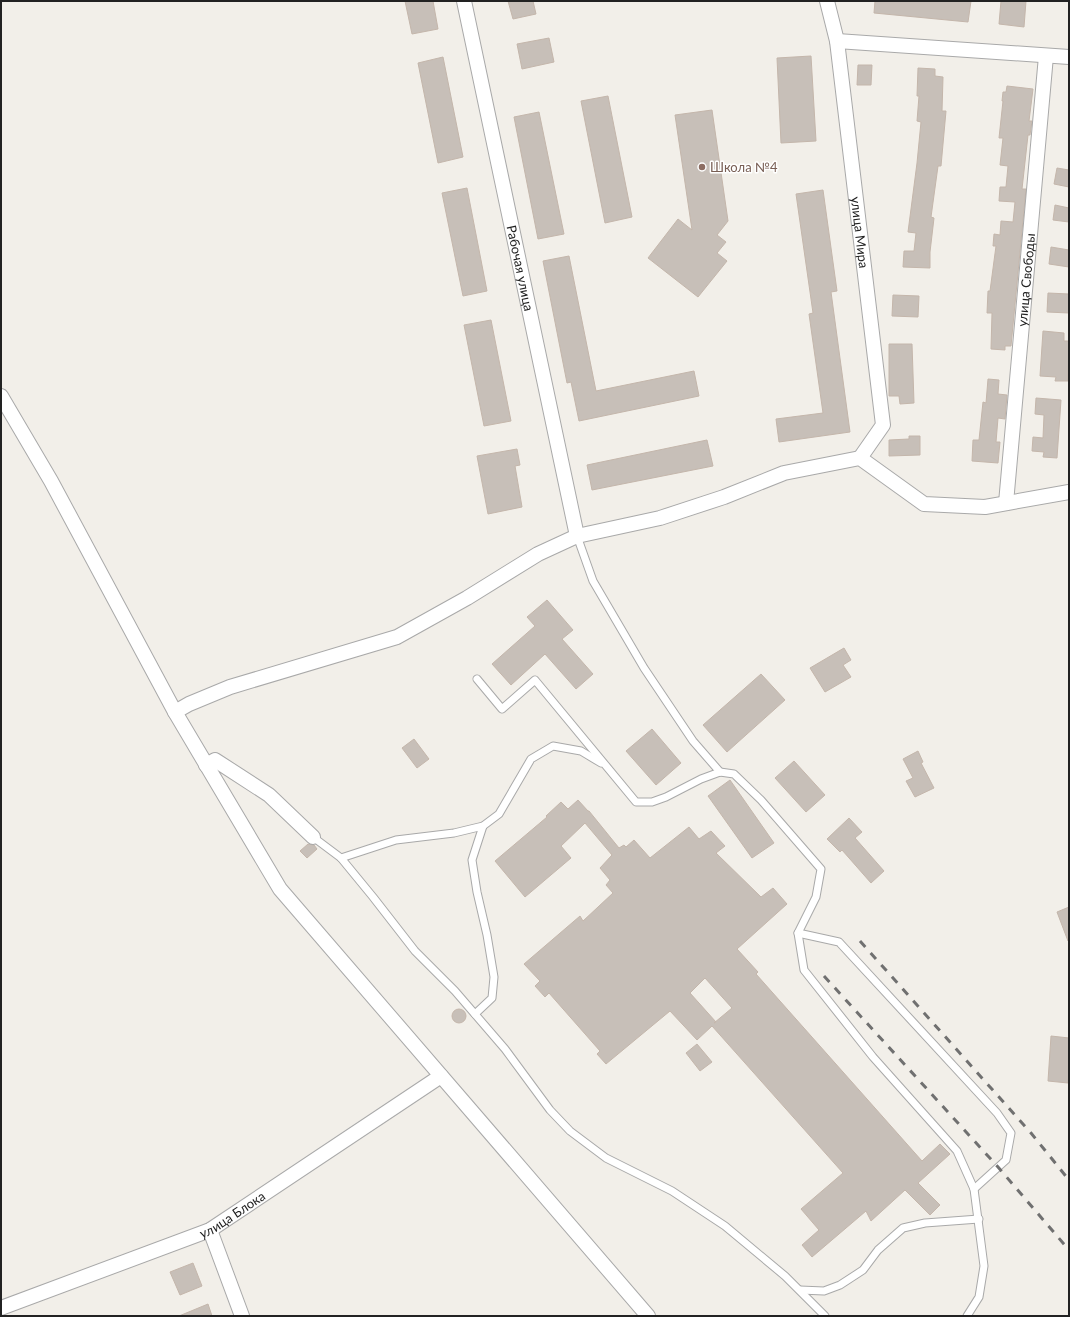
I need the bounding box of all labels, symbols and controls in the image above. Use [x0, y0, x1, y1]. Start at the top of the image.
place label: Школа №4 [710, 159, 778, 175]
marker: Школа №4 [697, 162, 707, 172]
street label: улица Мира [848, 196, 872, 269]
street label: Рабочая улица [504, 224, 537, 313]
street label: улица Свободы [1014, 233, 1038, 327]
street label: улица Блока [197, 1188, 268, 1241]

